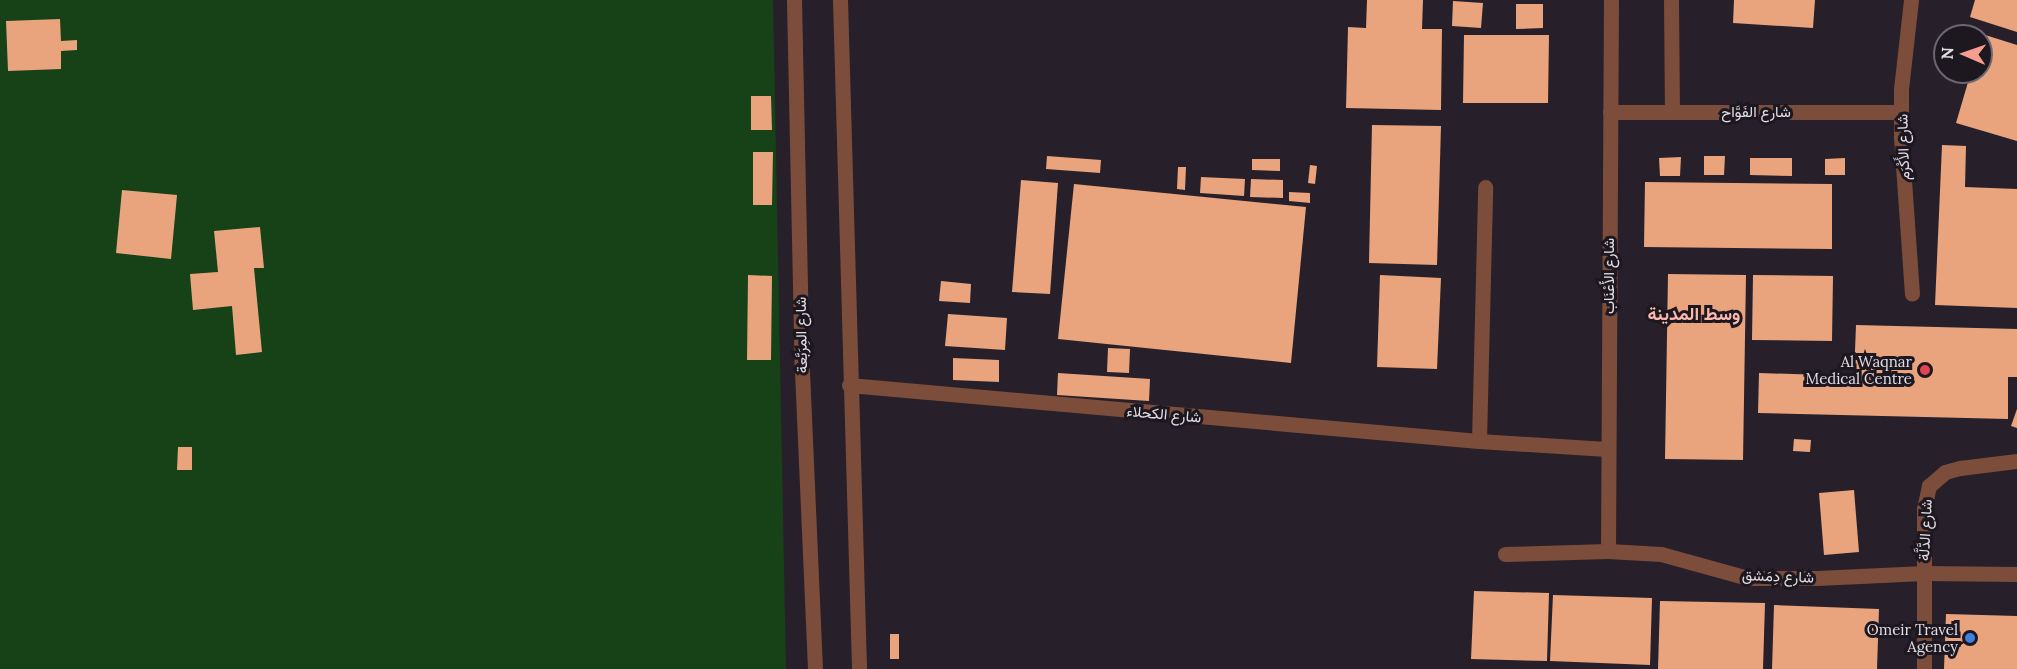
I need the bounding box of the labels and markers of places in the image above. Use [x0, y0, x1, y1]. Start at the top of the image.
place label: Al Waqnar Medical Centre [1805, 352, 1912, 387]
marker: Al Waqnar Medical Centre [1916, 361, 1934, 379]
place label: Omeir Travel Agency [1867, 620, 1958, 655]
marker: Omeir Travel Agency [1963, 631, 1977, 645]

